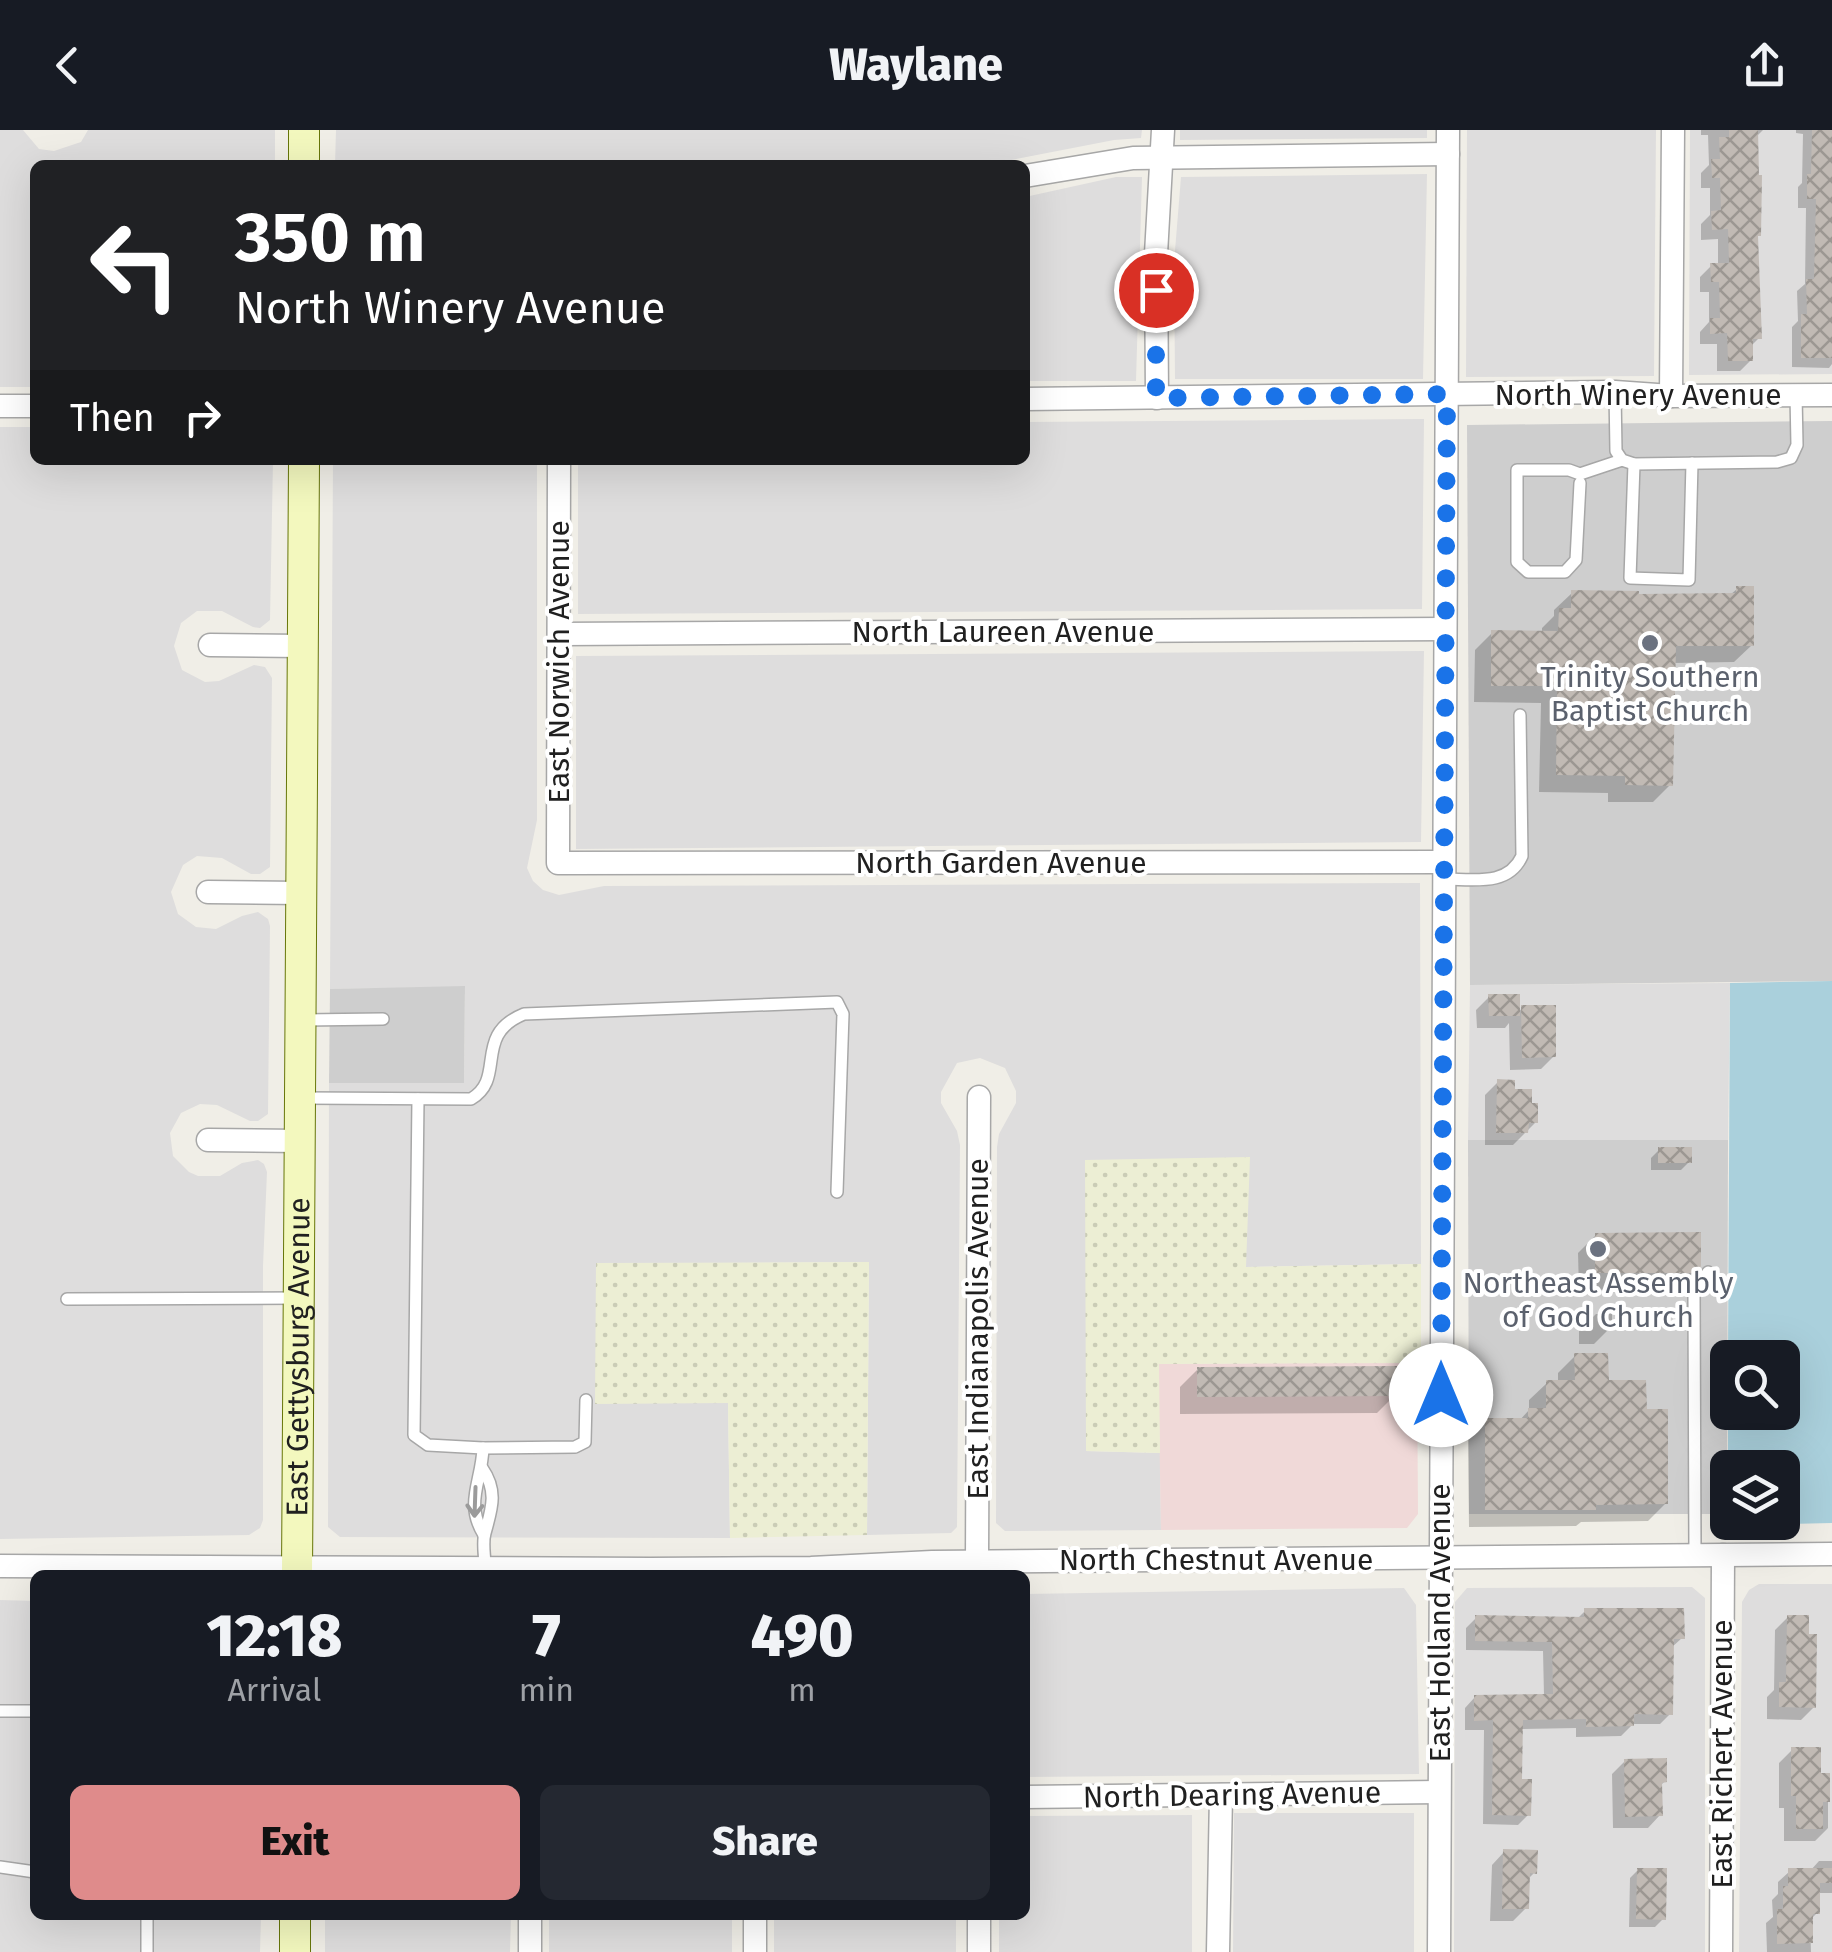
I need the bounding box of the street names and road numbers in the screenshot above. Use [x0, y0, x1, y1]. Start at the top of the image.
street label: North Winery Avenue [1495, 377, 1781, 413]
street label: East Norwich Avenue [541, 520, 577, 804]
street label: North Laureen Avenue [852, 614, 1154, 650]
street label: North Garden Avenue [855, 845, 1147, 881]
street label: East Indianapolis Avenue [960, 1158, 996, 1500]
street label: East Gettysburg Avenue [279, 1197, 317, 1517]
street label: East Holland Avenue [1422, 1483, 1458, 1763]
street label: North Chestnut Avenue [1059, 1542, 1373, 1578]
street label: East Richert Avenue [1704, 1619, 1740, 1889]
street label: North Dearing Avenue [1083, 1774, 1381, 1816]

